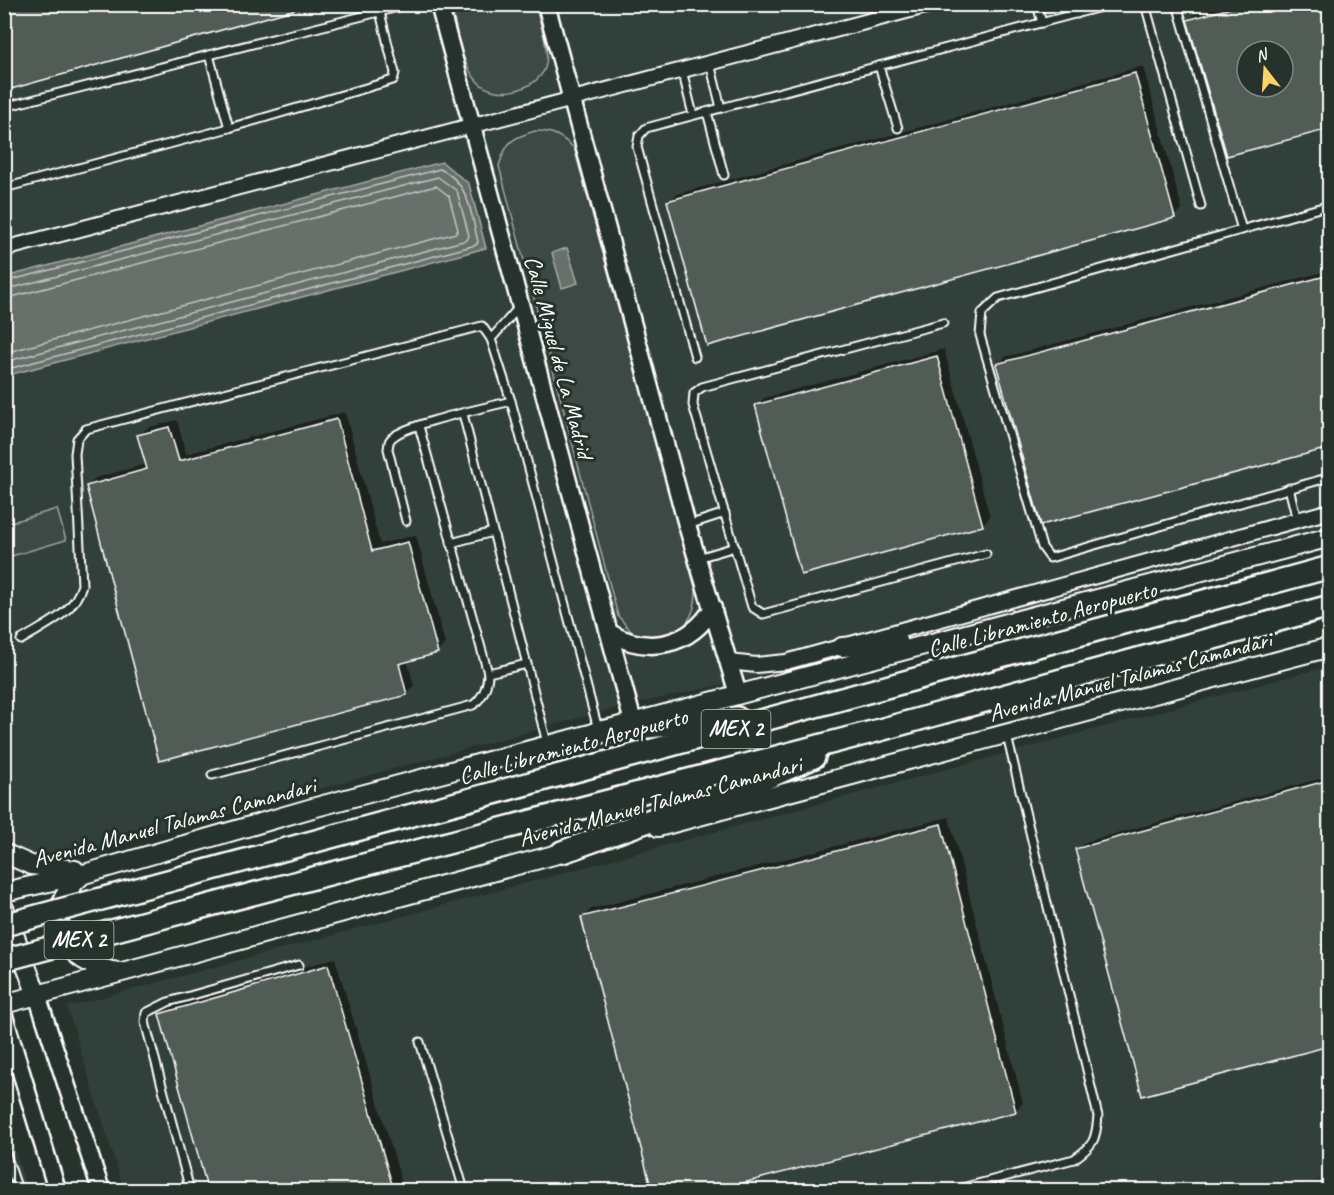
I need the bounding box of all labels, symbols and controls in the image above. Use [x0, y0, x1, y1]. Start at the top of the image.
north arrow [1235, 39, 1295, 99]
text: N [1253, 44, 1272, 67]
street label: Calle Miguel de La Madrid [517, 252, 601, 465]
street label: Calle Libramiento Aeropuerto [924, 574, 1161, 664]
street label: Avenida Manuel Talamas Camandari [985, 623, 1277, 728]
street label: Calle Libramiento Aeropuerto [455, 701, 692, 791]
road number: MEX 2 [702, 710, 771, 748]
street label: Avenida Manuel Talamas Camandari [515, 748, 807, 853]
street label: Avenida Manuel Talamas Camandari [29, 769, 321, 874]
road number: MEX 2 [44, 921, 113, 959]

